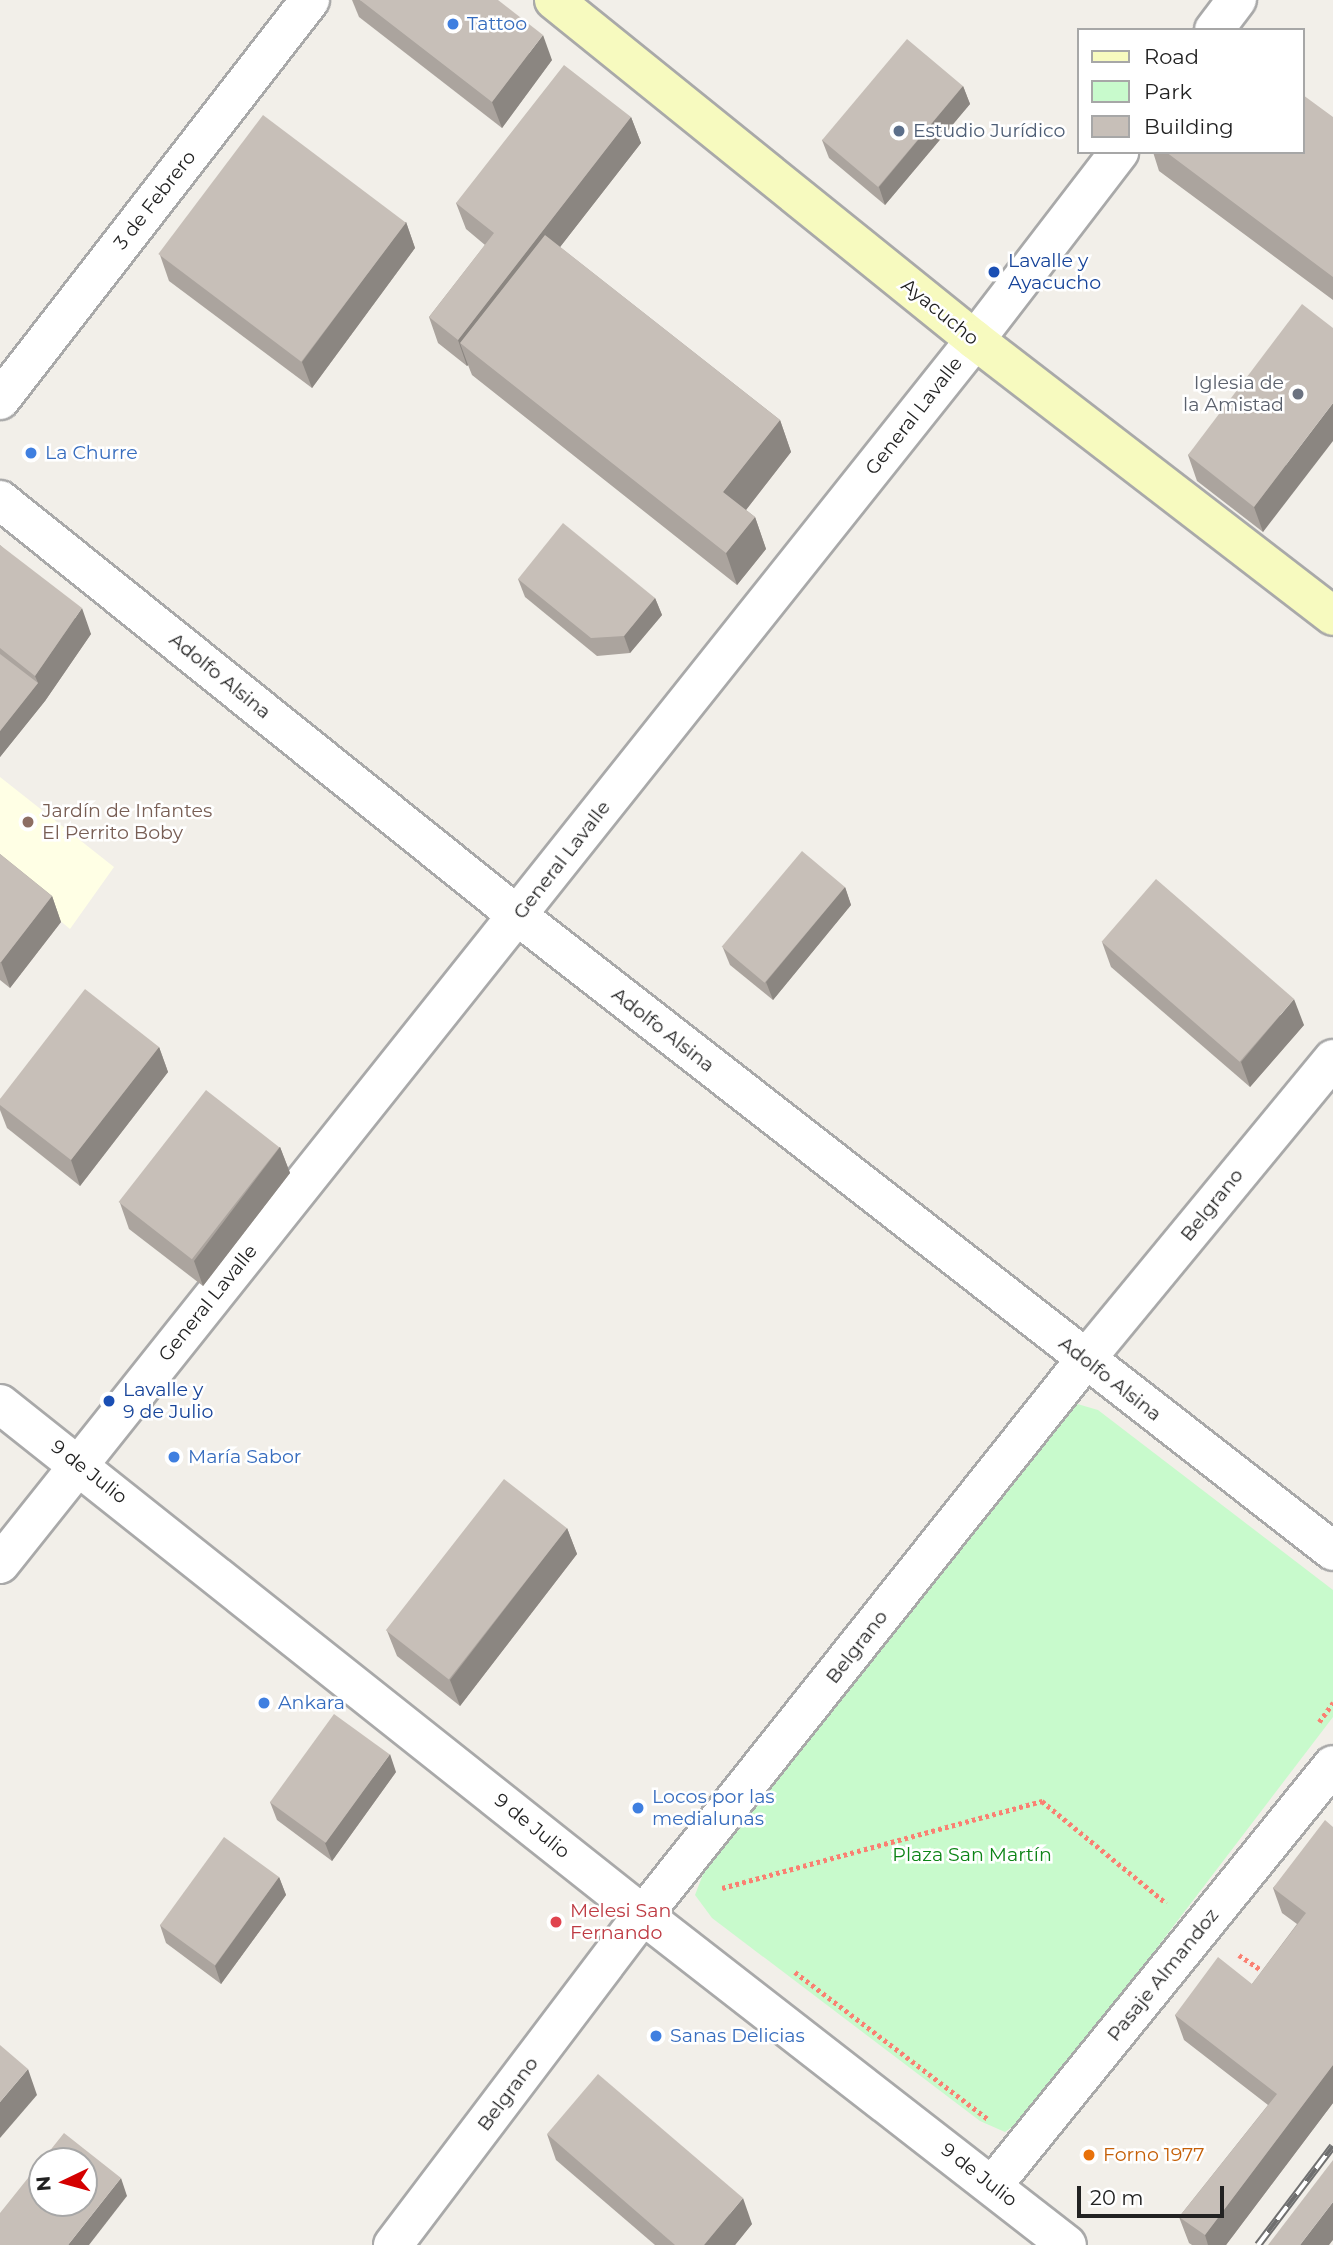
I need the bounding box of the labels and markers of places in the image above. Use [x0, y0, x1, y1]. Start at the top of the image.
place label: Tattoo [467, 13, 527, 35]
marker: Tattoo [445, 16, 461, 32]
place label: Estudio Jurídico [913, 120, 1066, 142]
marker: Estudio Jurídico [891, 123, 907, 139]
place label: Lavalle y Ayacucho [1008, 250, 1101, 294]
marker: Lavalle y Ayacucho [986, 264, 1002, 280]
place label: Iglesia de la Amistad [1183, 372, 1284, 416]
marker: Iglesia de la Amistad [1290, 386, 1306, 402]
place label: La Churre [45, 442, 138, 464]
marker: La Churre [23, 445, 39, 461]
place label: Jardín de Infantes El Perrito Boby [42, 800, 212, 844]
marker: Jardín de Infantes El Perrito Boby [20, 814, 36, 830]
place label: Lavalle y 9 de Julio [123, 1379, 213, 1423]
marker: Lavalle y 9 de Julio [101, 1393, 117, 1409]
place label: María Sabor [188, 1446, 301, 1468]
marker: María Sabor [166, 1449, 182, 1465]
place label: Ankara [278, 1692, 345, 1714]
marker: Ankara [256, 1695, 272, 1711]
place label: Locos por las medialunas [652, 1786, 775, 1830]
marker: Locos por las medialunas [630, 1800, 646, 1816]
place label: Melesi San Fernando [570, 1900, 671, 1944]
marker: Melesi San Fernando [548, 1914, 564, 1930]
place label: Sanas Delicias [670, 2025, 805, 2047]
marker: Sanas Delicias [648, 2028, 664, 2044]
place label: Forno 1977 [1103, 2144, 1204, 2166]
marker: Forno 1977 [1081, 2147, 1097, 2163]

